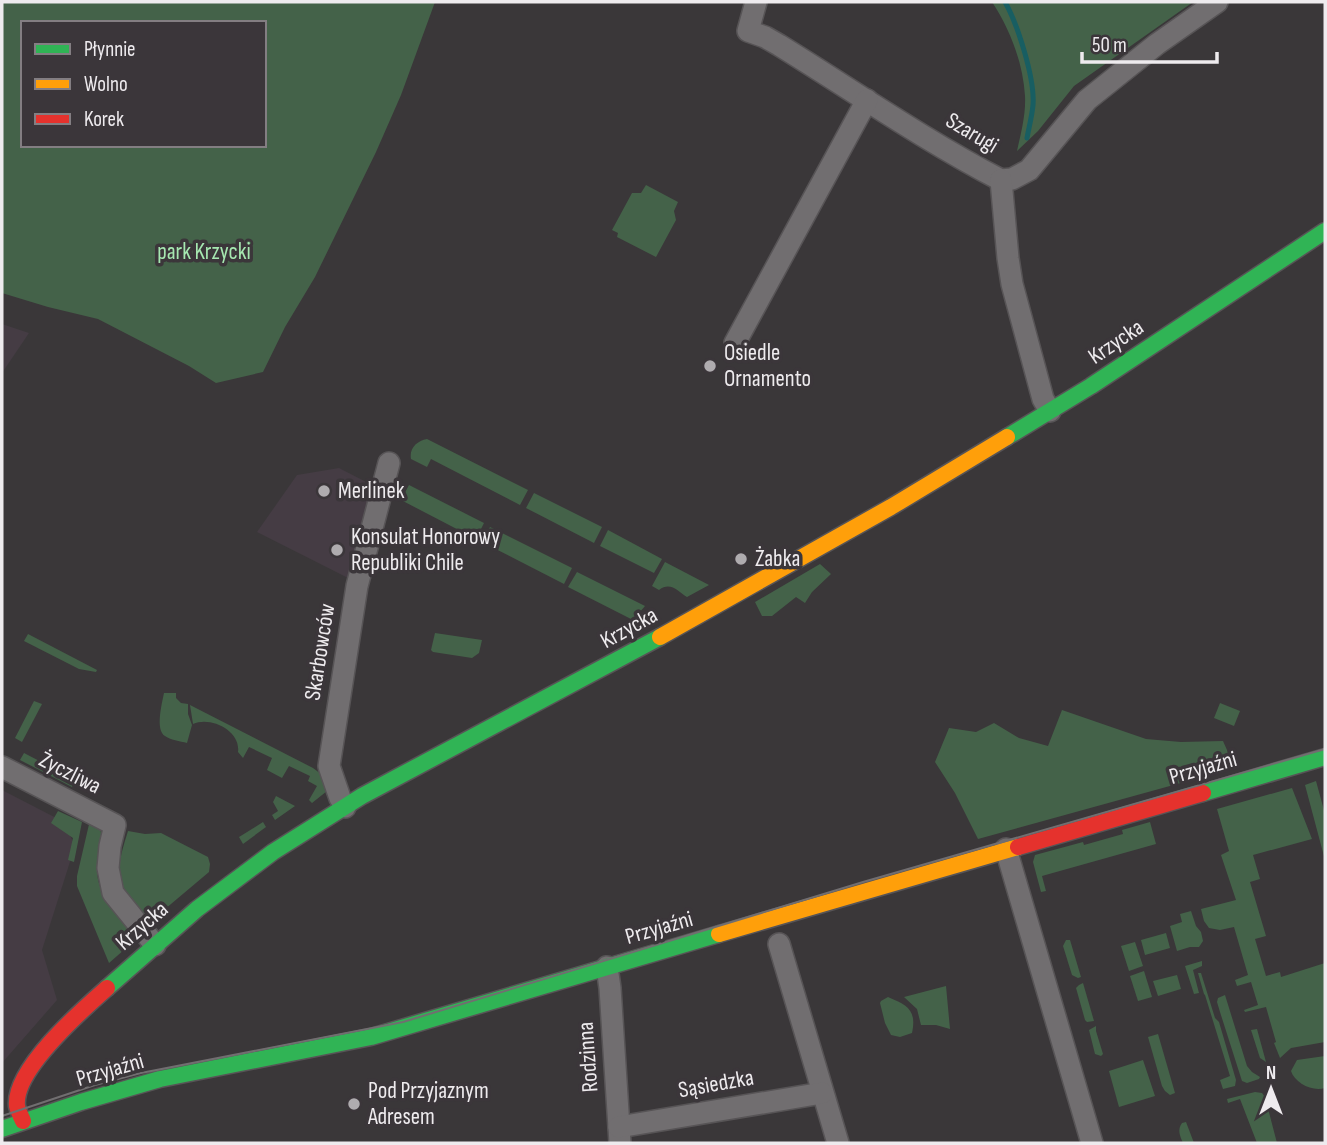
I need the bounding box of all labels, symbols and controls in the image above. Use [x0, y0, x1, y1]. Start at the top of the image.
legend [21, 21, 266, 147]
scale bar [1082, 21, 1217, 65]
text: 50 m [1092, 33, 1127, 58]
text: Płynnie [84, 37, 136, 62]
text: Wolno [84, 72, 128, 97]
street label: Szarugi [941, 106, 1003, 160]
text: Korek [84, 107, 124, 132]
park label: park Krzycki [157, 238, 251, 266]
street label: Krzycka [1083, 313, 1149, 371]
place label: Osiedle Ornamento [724, 339, 811, 393]
marker: Osiedle Ornamento [702, 358, 718, 374]
place label: Merlinek [338, 477, 405, 505]
marker: Merlinek [316, 483, 332, 499]
place label: Konsulat Honorowy Republiki Chile [351, 523, 500, 577]
marker: Konsulat Honorowy Republiki Chile [329, 542, 345, 558]
place label: Żabka [755, 545, 800, 573]
marker: Żabka [733, 551, 749, 567]
street label: Krzycka [596, 601, 662, 655]
street label: Skarbowców [299, 602, 341, 702]
street label: Przyjaźni [1166, 745, 1240, 791]
street label: Życzliwa [34, 746, 106, 800]
street label: Krzycka [110, 895, 174, 957]
street label: Przyjaźni [622, 905, 696, 951]
street label: Rodzinna [572, 1021, 604, 1093]
street label: Przyjaźni [73, 1047, 147, 1093]
north arrow [1236, 1054, 1306, 1124]
text: N [1266, 1062, 1276, 1085]
street label: Sąsiedzka [676, 1064, 756, 1104]
place label: Pod Przyjaznym Adresem [367, 1077, 489, 1131]
marker: Pod Przyjaznym Adresem [346, 1096, 362, 1112]

